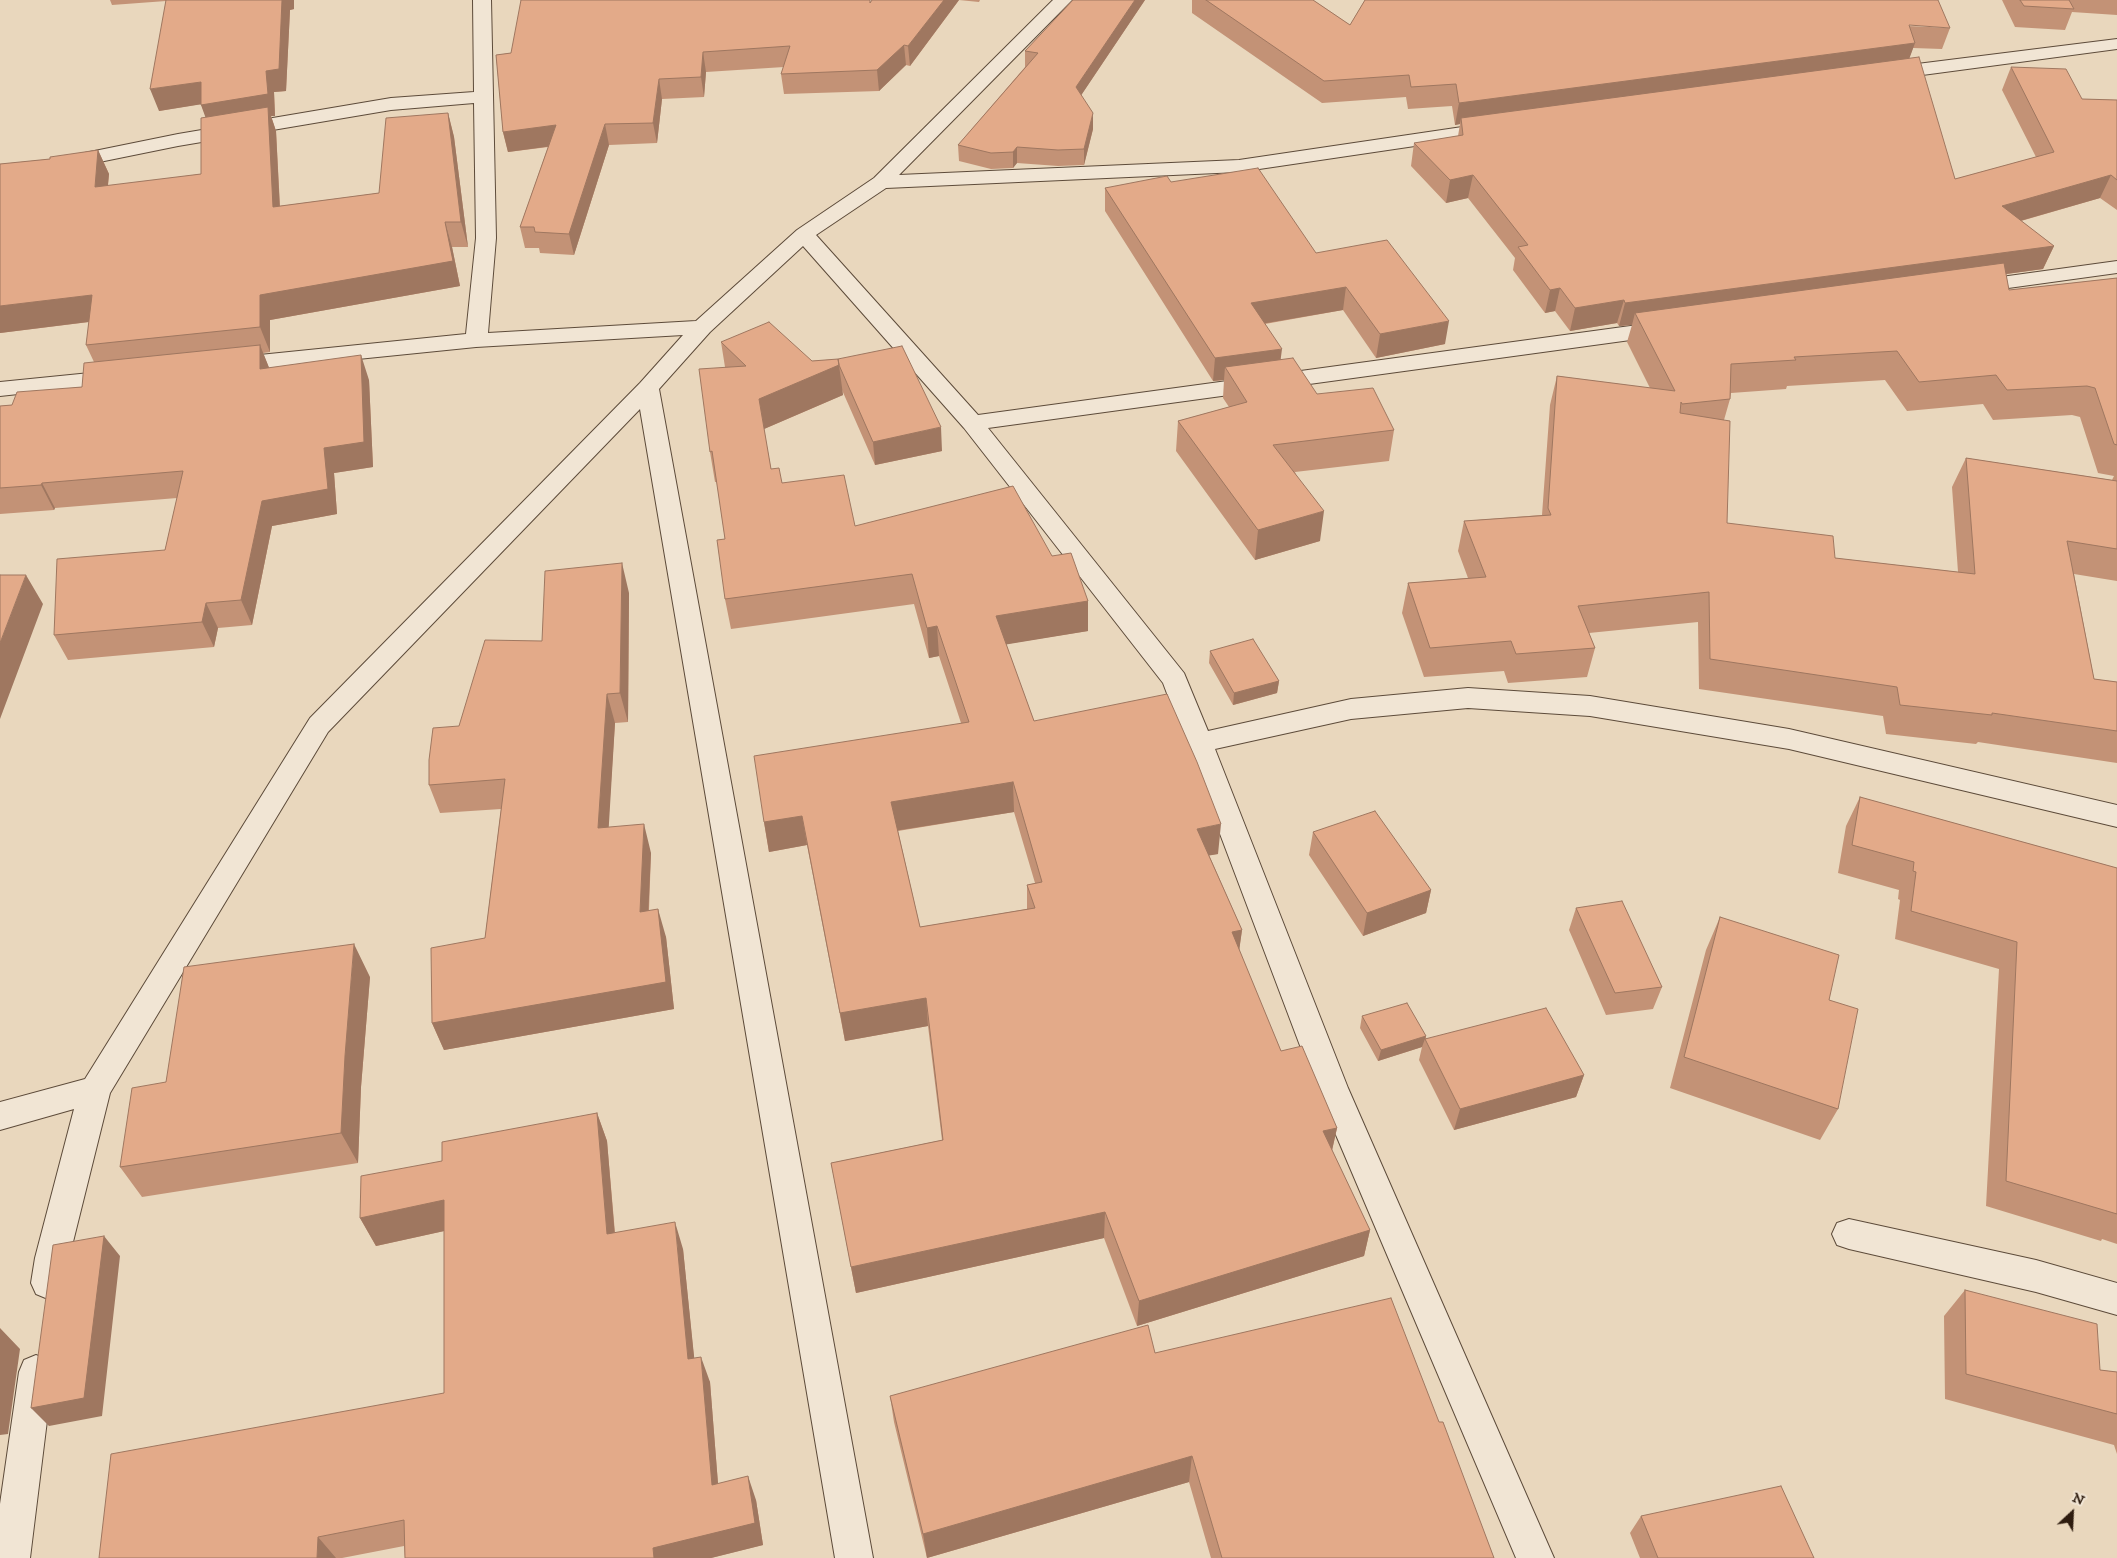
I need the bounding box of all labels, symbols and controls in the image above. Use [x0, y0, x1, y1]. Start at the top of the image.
north arrow [2047, 1488, 2097, 1538]
text: N [2069, 1489, 2087, 1510]

